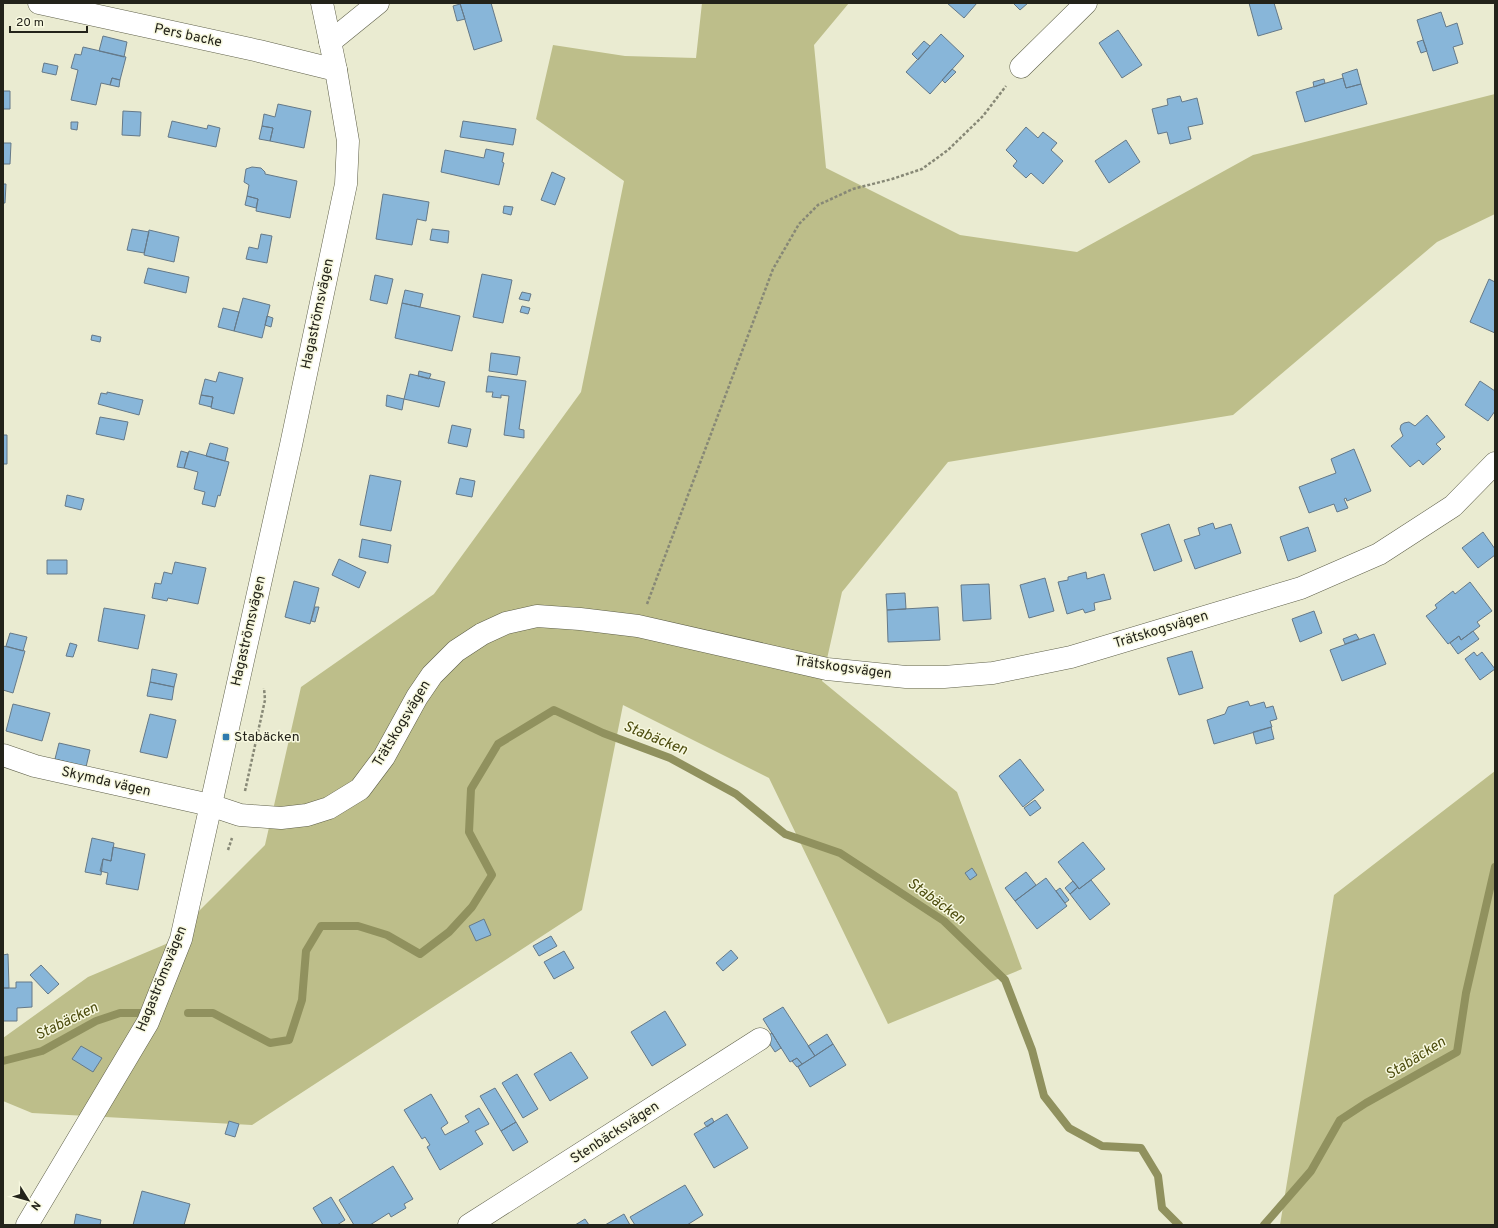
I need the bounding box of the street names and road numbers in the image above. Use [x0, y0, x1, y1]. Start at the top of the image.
street label: Pers backe [153, 21, 223, 51]
street label: Hagaströmsvägen [298, 257, 338, 371]
street label: Hagaströmsvägen [228, 574, 270, 688]
street label: Trätskogsvägen [1112, 608, 1210, 652]
street label: Trätskogsvägen [793, 653, 893, 683]
street label: Trätskogsvägen [369, 678, 435, 770]
street label: Skymda vägen [60, 763, 152, 801]
street label: Hagaströmsvägen [133, 924, 191, 1034]
street label: Stenbäcksvägen [567, 1098, 663, 1168]

